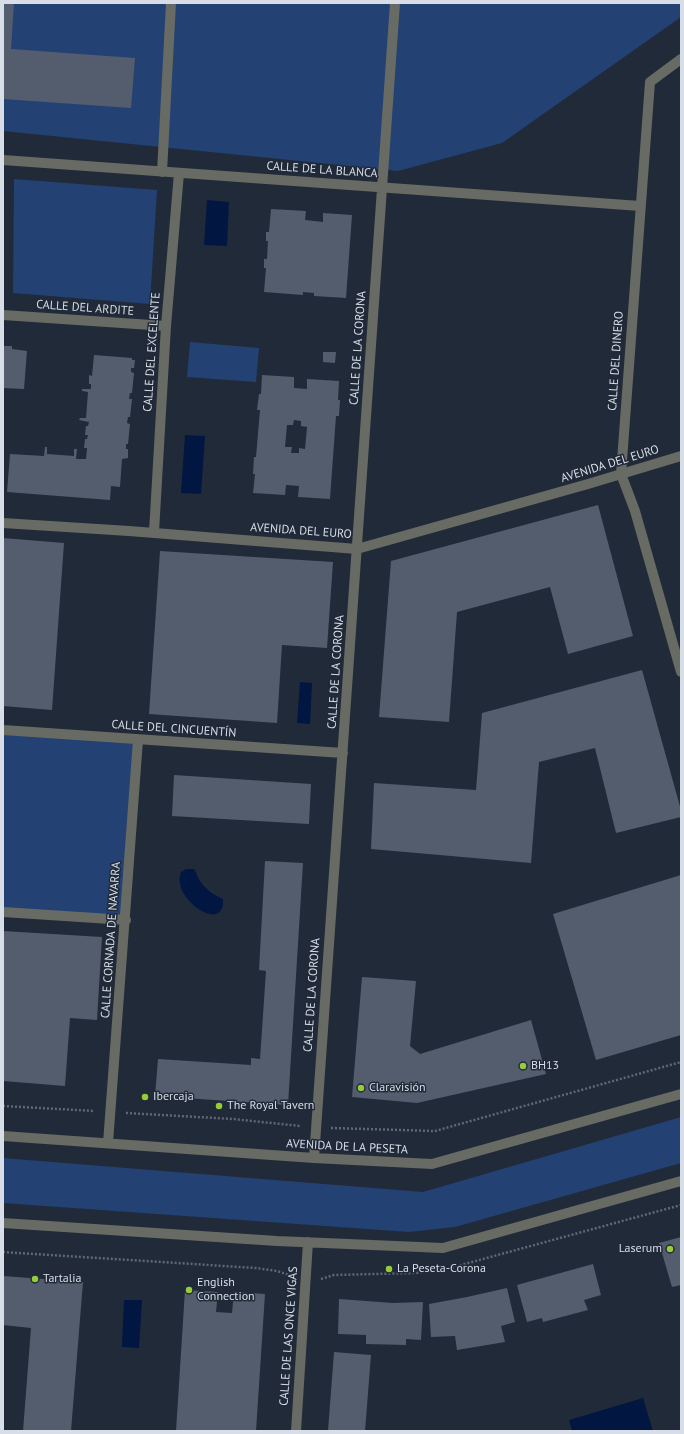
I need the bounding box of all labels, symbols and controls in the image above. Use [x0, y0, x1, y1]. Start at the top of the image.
street label: CALLE DE LA BLANCA [266, 159, 378, 181]
street label: CALLE DE LA CORONA [347, 291, 369, 405]
street label: CALLE DEL EXCELENTE [141, 292, 163, 412]
street label: CALLE DEL ARDITE [36, 297, 134, 319]
street label: CALLE DEL DINERO [605, 311, 627, 411]
street label: AVENIDA DEL EURO [559, 442, 661, 486]
street label: AVENIDA DEL EURO [250, 520, 352, 542]
street label: CALLE DE LA CORONA [325, 615, 347, 729]
street label: CALLE DEL CINCUENTÍN [111, 717, 237, 741]
street label: CALLE CORNADA DE NAVARRA [98, 861, 124, 1019]
street label: CALLE DE LA CORONA [301, 938, 323, 1052]
place label: BH13 [531, 1059, 559, 1073]
marker: BH13 [518, 1061, 528, 1071]
place label: Claravisión [369, 1081, 426, 1095]
marker: Claravisión [356, 1083, 366, 1093]
place label: Ibercaja [153, 1090, 194, 1104]
marker: Ibercaja [140, 1092, 150, 1102]
place label: The Royal Tavern [227, 1099, 314, 1113]
marker: The Royal Tavern [214, 1101, 224, 1111]
street label: AVENIDA DE LA PESETA [286, 1137, 408, 1157]
place label: Laserum [619, 1242, 662, 1256]
marker: Laserum [665, 1244, 675, 1254]
place label: La Peseta-Corona [397, 1262, 486, 1276]
marker: La Peseta-Corona [384, 1264, 394, 1274]
street label: CALLE DE LAS ONCE VIGAS [277, 1266, 301, 1406]
place label: Tartalia [43, 1272, 81, 1286]
marker: Tartalia [30, 1274, 40, 1284]
place label: English Connection [197, 1276, 255, 1304]
marker: English Connection [184, 1285, 194, 1295]

